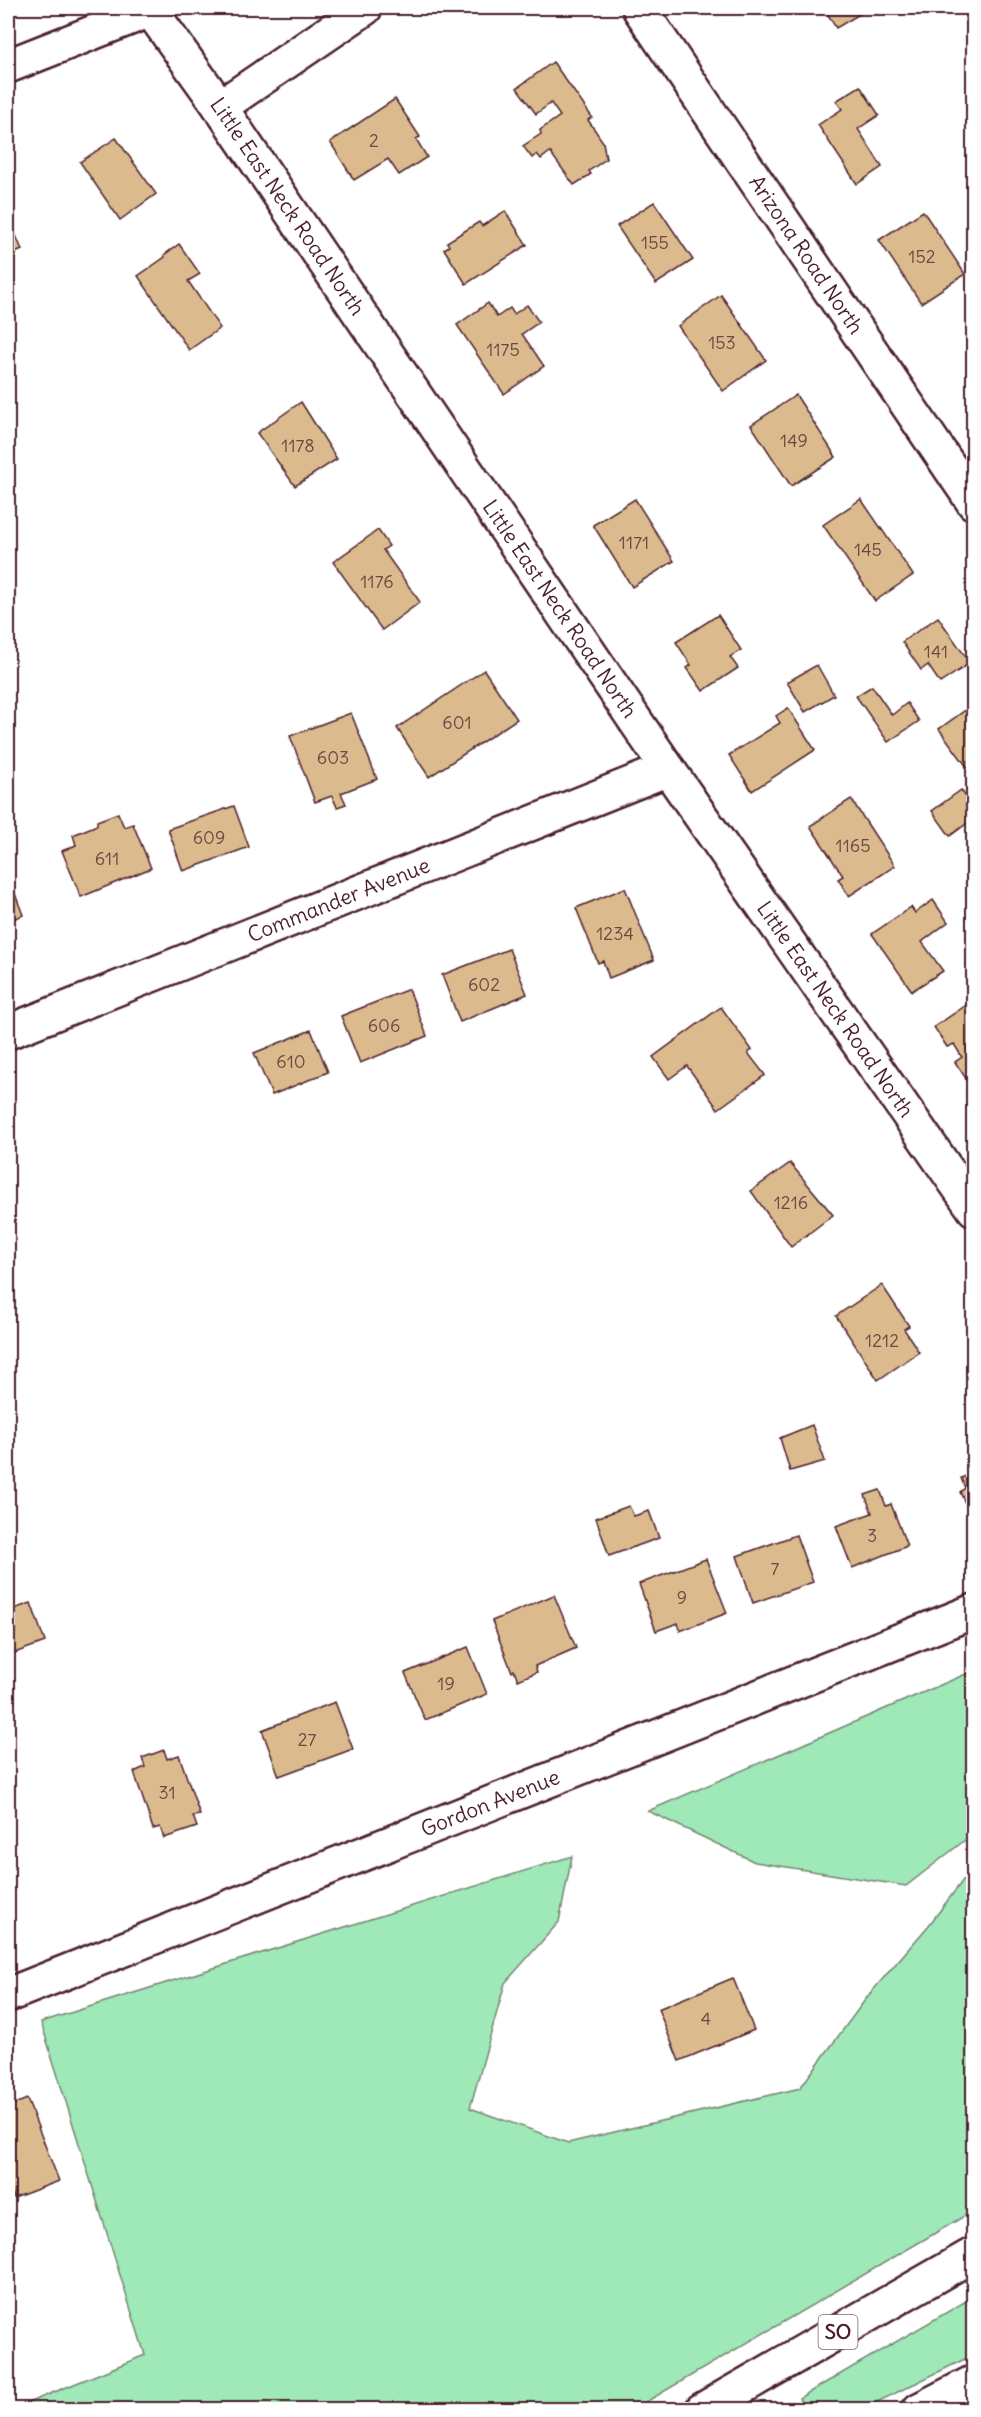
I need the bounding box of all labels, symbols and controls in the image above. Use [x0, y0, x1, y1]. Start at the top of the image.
street label: Little East Neck Road North [204, 92, 371, 320]
house number: 2 [369, 129, 379, 152]
street label: Arizona Road North [743, 170, 870, 339]
house number: 155 [641, 231, 669, 254]
house number: 152 [908, 245, 936, 268]
house number: 153 [708, 331, 736, 354]
house number: 1175 [486, 338, 520, 361]
house number: 149 [780, 429, 808, 452]
house number: 1178 [281, 434, 315, 457]
street label: Little East Neck Road North [477, 495, 643, 723]
house number: 1171 [619, 531, 649, 554]
house number: 145 [854, 538, 882, 561]
house number: 1176 [360, 570, 394, 593]
house number: 141 [924, 640, 948, 663]
house number: 601 [442, 711, 472, 734]
house number: 603 [317, 746, 349, 769]
house number: 609 [193, 826, 225, 849]
house number: 1165 [835, 834, 871, 857]
house number: 611 [95, 847, 119, 870]
street label: Commander Avenue [243, 851, 434, 948]
street label: Little East Neck Road North [751, 896, 920, 1122]
house number: 1234 [596, 922, 634, 945]
house number: 602 [468, 973, 500, 996]
house number: 606 [368, 1014, 400, 1037]
house number: 610 [276, 1050, 306, 1073]
house number: 1216 [774, 1191, 808, 1214]
house number: 1212 [865, 1329, 899, 1352]
house number: 3 [867, 1524, 877, 1547]
house number: 7 [771, 1557, 780, 1580]
house number: 9 [677, 1586, 687, 1609]
house number: 19 [437, 1672, 455, 1695]
house number: 27 [298, 1728, 317, 1751]
street label: Gordon Avenue [417, 1763, 563, 1843]
house number: 31 [158, 1781, 176, 1804]
house number: 4 [701, 2007, 711, 2030]
road number: SO [818, 2315, 858, 2349]

